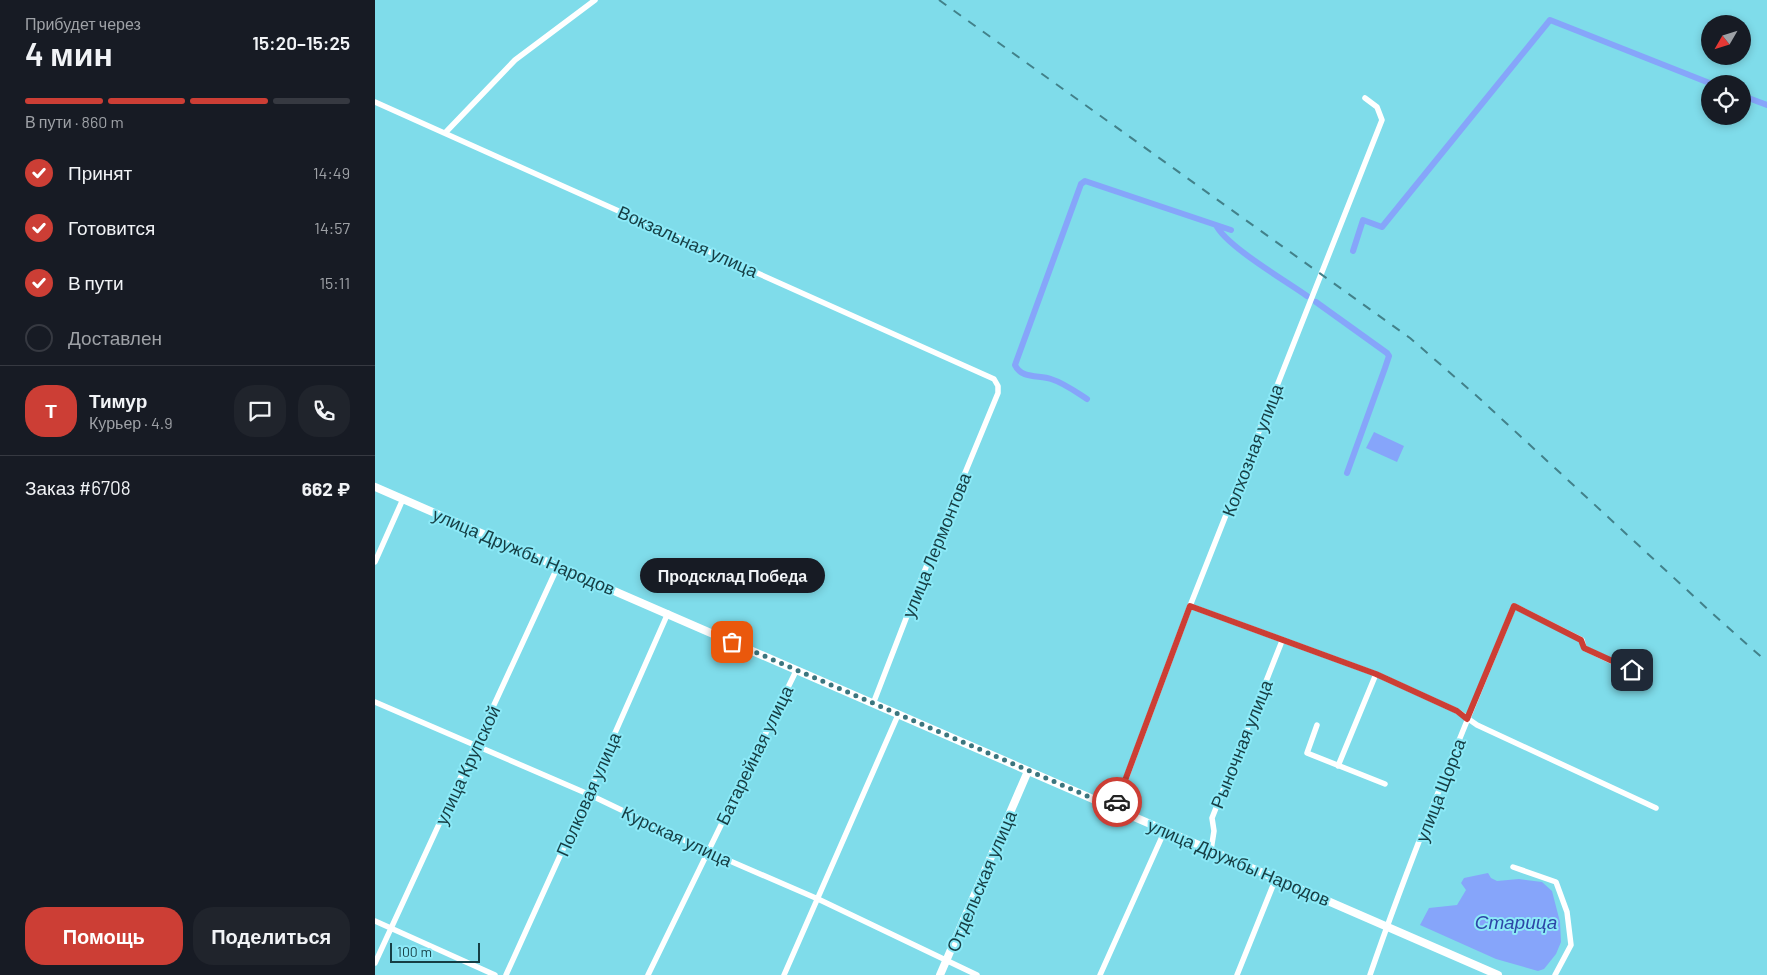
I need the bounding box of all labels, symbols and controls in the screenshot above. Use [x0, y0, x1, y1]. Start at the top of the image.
text: Прибудет через [25, 14, 141, 33]
north arrow [1701, 15, 1751, 65]
map controls [1701, 15, 1751, 125]
text: 15:20–15:25 [252, 31, 350, 54]
text: 4 мин [25, 34, 113, 72]
button: locate [1701, 75, 1751, 125]
text: В пути · 860 m [25, 112, 124, 131]
icon: check [25, 159, 53, 187]
text: Принят [68, 161, 132, 184]
text: 14:49 [313, 163, 350, 182]
street label: Вокзальная улица [615, 200, 762, 282]
icon: check [25, 214, 53, 242]
text: Готовится [68, 216, 155, 239]
text: 14:57 [314, 218, 350, 237]
icon: check [25, 269, 53, 297]
text: В пути [68, 271, 124, 294]
text: 15:11 [320, 273, 350, 292]
text: Доставлен [68, 326, 162, 349]
street label: Колхозная улица [1217, 380, 1288, 519]
button: chat [234, 385, 286, 437]
button: phone [298, 385, 350, 437]
text: Тимур [89, 389, 147, 412]
text: Т [45, 399, 57, 422]
text: Курьер · 4.9 [89, 413, 173, 432]
street label: улица Лермонтова [897, 468, 976, 621]
text: Заказ #6708 [25, 476, 131, 499]
text: 662 ₽ [302, 477, 350, 500]
street label: улица Дружбы Народов [429, 503, 619, 599]
callout: Продсклад Победа [639, 557, 825, 592]
text: Продсклад Победа [658, 566, 807, 585]
pin [711, 621, 753, 663]
icon: bag [718, 628, 746, 656]
pin [1611, 649, 1653, 691]
icon: home [1618, 656, 1646, 684]
street label: Рыночная улица [1205, 676, 1277, 811]
street label: Батарейная улица [711, 681, 798, 828]
street label: улица Крупской [430, 702, 504, 828]
street label: Полковая улица [551, 728, 626, 859]
street label: улица Щорса [1410, 734, 1470, 845]
courier [1092, 777, 1142, 827]
icon: car [1103, 788, 1131, 816]
street label: Курская улица [618, 801, 737, 872]
street label: Отдельская улица [941, 806, 1021, 955]
street label: улица Дружбы Народов [1144, 814, 1334, 910]
button: Помощь [25, 907, 183, 965]
button: Поделиться [193, 907, 350, 965]
water label: Старица [1475, 910, 1557, 933]
scale bar [390, 940, 480, 963]
text: 100 m [397, 943, 432, 960]

